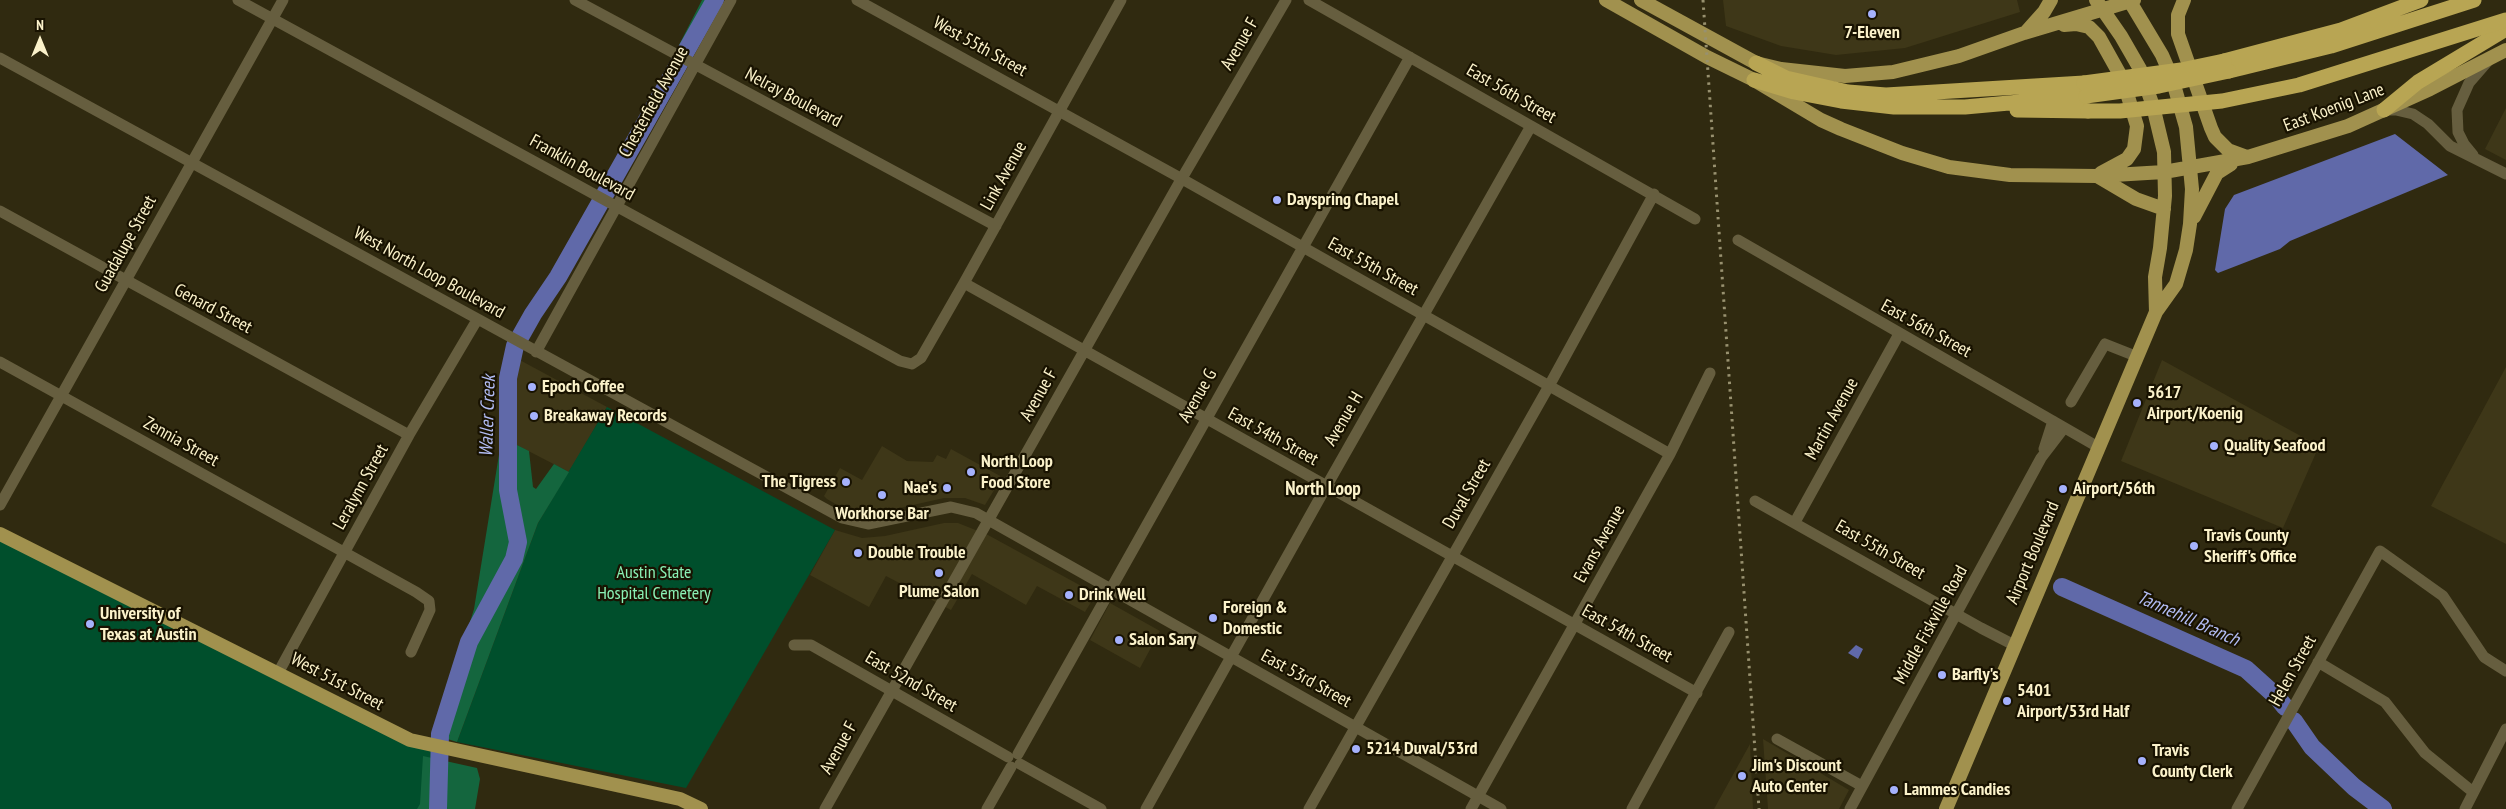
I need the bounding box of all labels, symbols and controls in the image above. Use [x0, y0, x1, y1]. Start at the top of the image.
marker: 7-Eleven [1866, 8, 1878, 20]
street label: West 55th Street [929, 12, 1031, 82]
street label: Avenue F [1216, 14, 1264, 74]
north arrow [15, 15, 65, 65]
text: N [36, 16, 44, 34]
place label: 7-Eleven [1844, 22, 1900, 44]
street label: Chesterfield Avenue [615, 43, 693, 161]
street label: East 56th Street [1462, 60, 1560, 128]
street label: Nelray Boulevard [741, 64, 845, 132]
street label: East Koenig Lane [2281, 79, 2387, 137]
street label: Franklin Boulevard [526, 130, 638, 206]
street label: Link Avenue [976, 138, 1032, 214]
place label: Dayspring Chapel [1287, 189, 1399, 211]
street label: Guadalupe Street [91, 192, 161, 296]
marker: Dayspring Chapel [1271, 194, 1283, 206]
street label: West North Loop Boulevard [350, 222, 508, 324]
street label: East 55th Street [1324, 233, 1422, 301]
street label: Genard Street [170, 279, 256, 339]
street label: East 56th Street [1877, 295, 1975, 363]
street label: Avenue F [1016, 365, 1062, 425]
street label: Avenue G [1174, 365, 1222, 427]
street label: Martin Avenue [1801, 374, 1863, 464]
water label: Waller Creek [475, 375, 501, 457]
place label: Epoch Coffee [542, 376, 624, 398]
marker: Epoch Coffee [526, 381, 538, 393]
place label: 5617 Airport/Koenig [2147, 382, 2243, 424]
street label: Avenue H [1320, 388, 1368, 450]
marker: 5617 Airport/Koenig [2131, 397, 2143, 409]
street label: East 54th Street [1224, 403, 1322, 471]
place label: Breakaway Records [544, 405, 667, 427]
marker: Breakaway Records [528, 410, 540, 422]
street label: Zennia Street [140, 413, 222, 471]
place label: Quality Seafood [2224, 435, 2325, 457]
marker: Quality Seafood [2208, 440, 2220, 452]
street label: Leralynn Street [329, 441, 393, 533]
place label: North Loop Food Store [981, 451, 1053, 494]
street label: Duval Street [1438, 455, 1496, 533]
marker: North Loop Food Store [965, 466, 977, 478]
place label: The Tigress [762, 471, 836, 493]
marker: The Tigress [840, 476, 852, 488]
place label: Nae's [904, 477, 937, 499]
place label: Airport/56th [2073, 478, 2155, 500]
district label: North Loop [1285, 479, 1361, 501]
marker: Nae's [941, 482, 953, 494]
marker: Airport/56th [2057, 483, 2069, 495]
marker: Workhorse Bar [876, 489, 888, 501]
street label: Airport Boulevard [2002, 498, 2064, 608]
street label: Evans Avenue [1570, 501, 1630, 587]
place label: Workhorse Bar [835, 503, 929, 525]
street label: East 55th Street [1831, 516, 1929, 584]
place label: Travis County Sheriff's Office [2204, 525, 2297, 568]
marker: Travis County Sheriff's Office [2188, 540, 2200, 552]
place label: Double Trouble [868, 542, 966, 564]
marker: Double Trouble [852, 547, 864, 559]
park label: Austin State Hospital Cemetery [597, 562, 711, 604]
street label: Middle Fiskville Road [1890, 562, 1972, 688]
marker: Plume Salon [933, 567, 945, 579]
place label: Plume Salon [899, 581, 979, 603]
place label: Drink Well [1079, 584, 1146, 606]
water label: Tannehill Branch [2133, 586, 2243, 652]
marker: Drink Well [1063, 589, 1075, 601]
place label: Foreign & Domestic [1223, 597, 1287, 640]
street label: East 54th Street [1578, 600, 1676, 668]
place label: University of Texas at Austin [100, 603, 196, 646]
marker: Foreign & Domestic [1207, 612, 1219, 624]
marker: University of Texas at Austin [84, 618, 96, 630]
place label: Salon Sary [1129, 629, 1196, 651]
street label: Helen Street [2265, 632, 2321, 710]
marker: Salon Sary [1113, 634, 1125, 646]
street label: East 53rd Street [1257, 645, 1355, 713]
street label: East 52nd Street [861, 647, 961, 717]
street label: West 51st Street [287, 649, 387, 715]
place label: Barfly's [1952, 664, 1999, 686]
marker: Barfly's [1936, 669, 1948, 681]
place label: 5401 Airport/53rd Half [2017, 680, 2129, 722]
marker: 5401 Airport/53rd Half [2001, 695, 2013, 707]
street label: Avenue F [816, 718, 862, 778]
place label: 5214 Duval/53rd [1366, 738, 1478, 760]
place label: Travis County Clerk [2152, 740, 2233, 782]
marker: 5214 Duval/53rd [1350, 743, 1362, 755]
place label: Jim's Discount Auto Center [1752, 755, 1841, 798]
marker: Travis County Clerk [2136, 755, 2148, 767]
marker: Jim's Discount Auto Center [1736, 770, 1748, 782]
place label: Lammes Candies [1904, 779, 2010, 801]
marker: Lammes Candies [1888, 784, 1900, 796]

